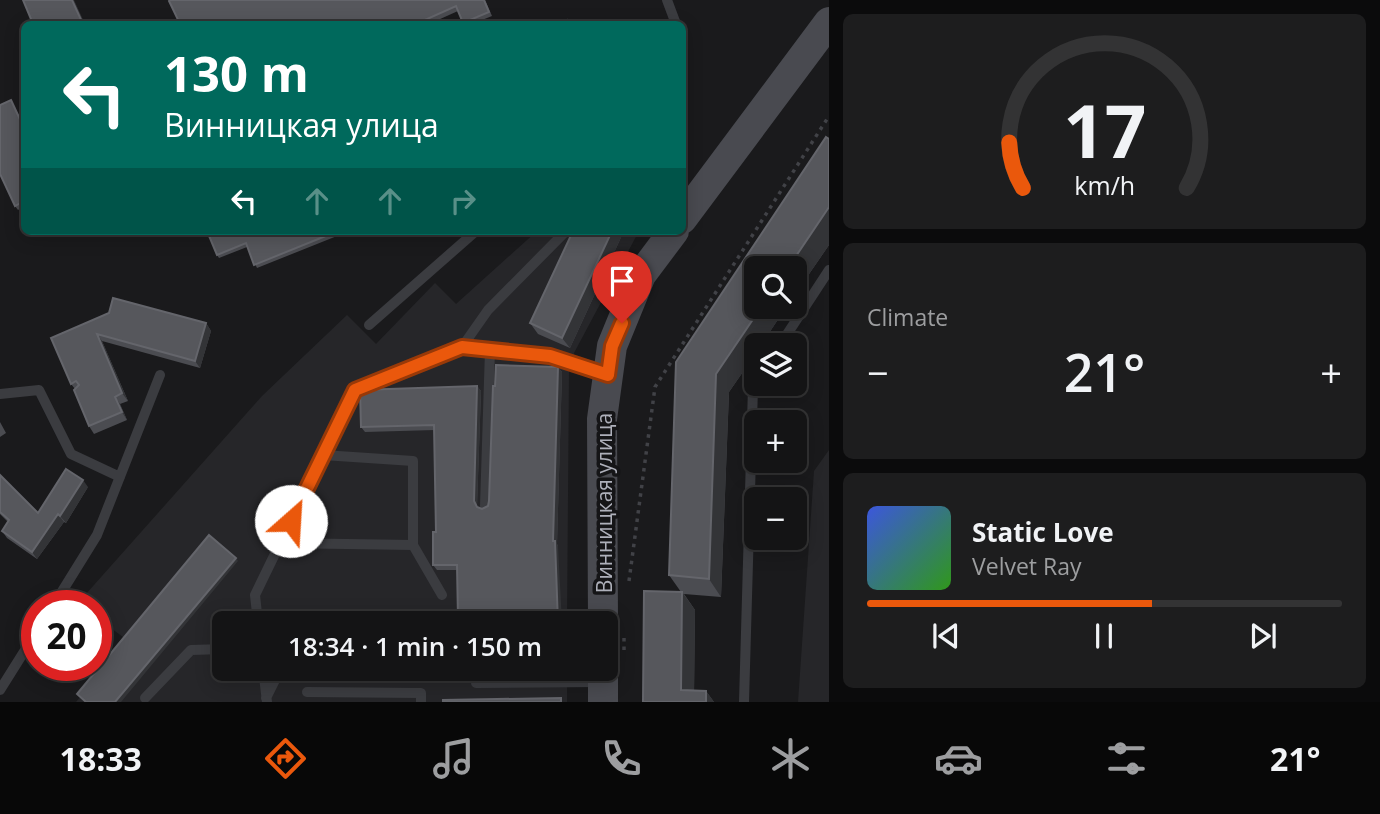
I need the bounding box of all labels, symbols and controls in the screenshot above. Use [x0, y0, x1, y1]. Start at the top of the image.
text: 130 m [164, 40, 309, 106]
icon: left [49, 49, 140, 140]
text: 17 [1063, 80, 1146, 179]
text: Винницкая улица [164, 103, 439, 146]
text: km/h [1074, 167, 1135, 201]
icon: left [225, 182, 263, 220]
icon: ahead [298, 182, 336, 220]
icon: ahead [371, 182, 409, 220]
icon: right [444, 182, 482, 220]
pin [592, 251, 652, 323]
map controls [744, 256, 807, 550]
button: search [744, 256, 807, 319]
icon: arrive [603, 262, 641, 300]
text: Climate [867, 301, 948, 333]
button: layers [744, 333, 807, 396]
text: 21° [1064, 336, 1145, 407]
text: − [867, 346, 889, 398]
text: + [1320, 346, 1342, 398]
button: + [744, 410, 807, 473]
street label: Винницкая улица [590, 413, 618, 593]
position arrow [254, 484, 328, 558]
button: − [744, 487, 807, 550]
text: Static Love [972, 514, 1114, 550]
text: Velvet Ray [972, 550, 1082, 582]
speed limit sign: 20 [21, 590, 112, 681]
icon: previous [927, 617, 965, 655]
icon: pause [1085, 617, 1123, 655]
icon: next [1244, 617, 1282, 655]
text: 18:34 · 1 min · 150 m [288, 628, 542, 664]
icon: directions [261, 734, 310, 783]
icon: music [429, 734, 478, 783]
icon: phone [597, 734, 646, 783]
icon: climate [766, 734, 815, 783]
icon: car [934, 734, 983, 783]
icon: filters [1102, 734, 1151, 783]
text: 18:33 [60, 737, 142, 780]
text: 21° [1270, 737, 1320, 780]

